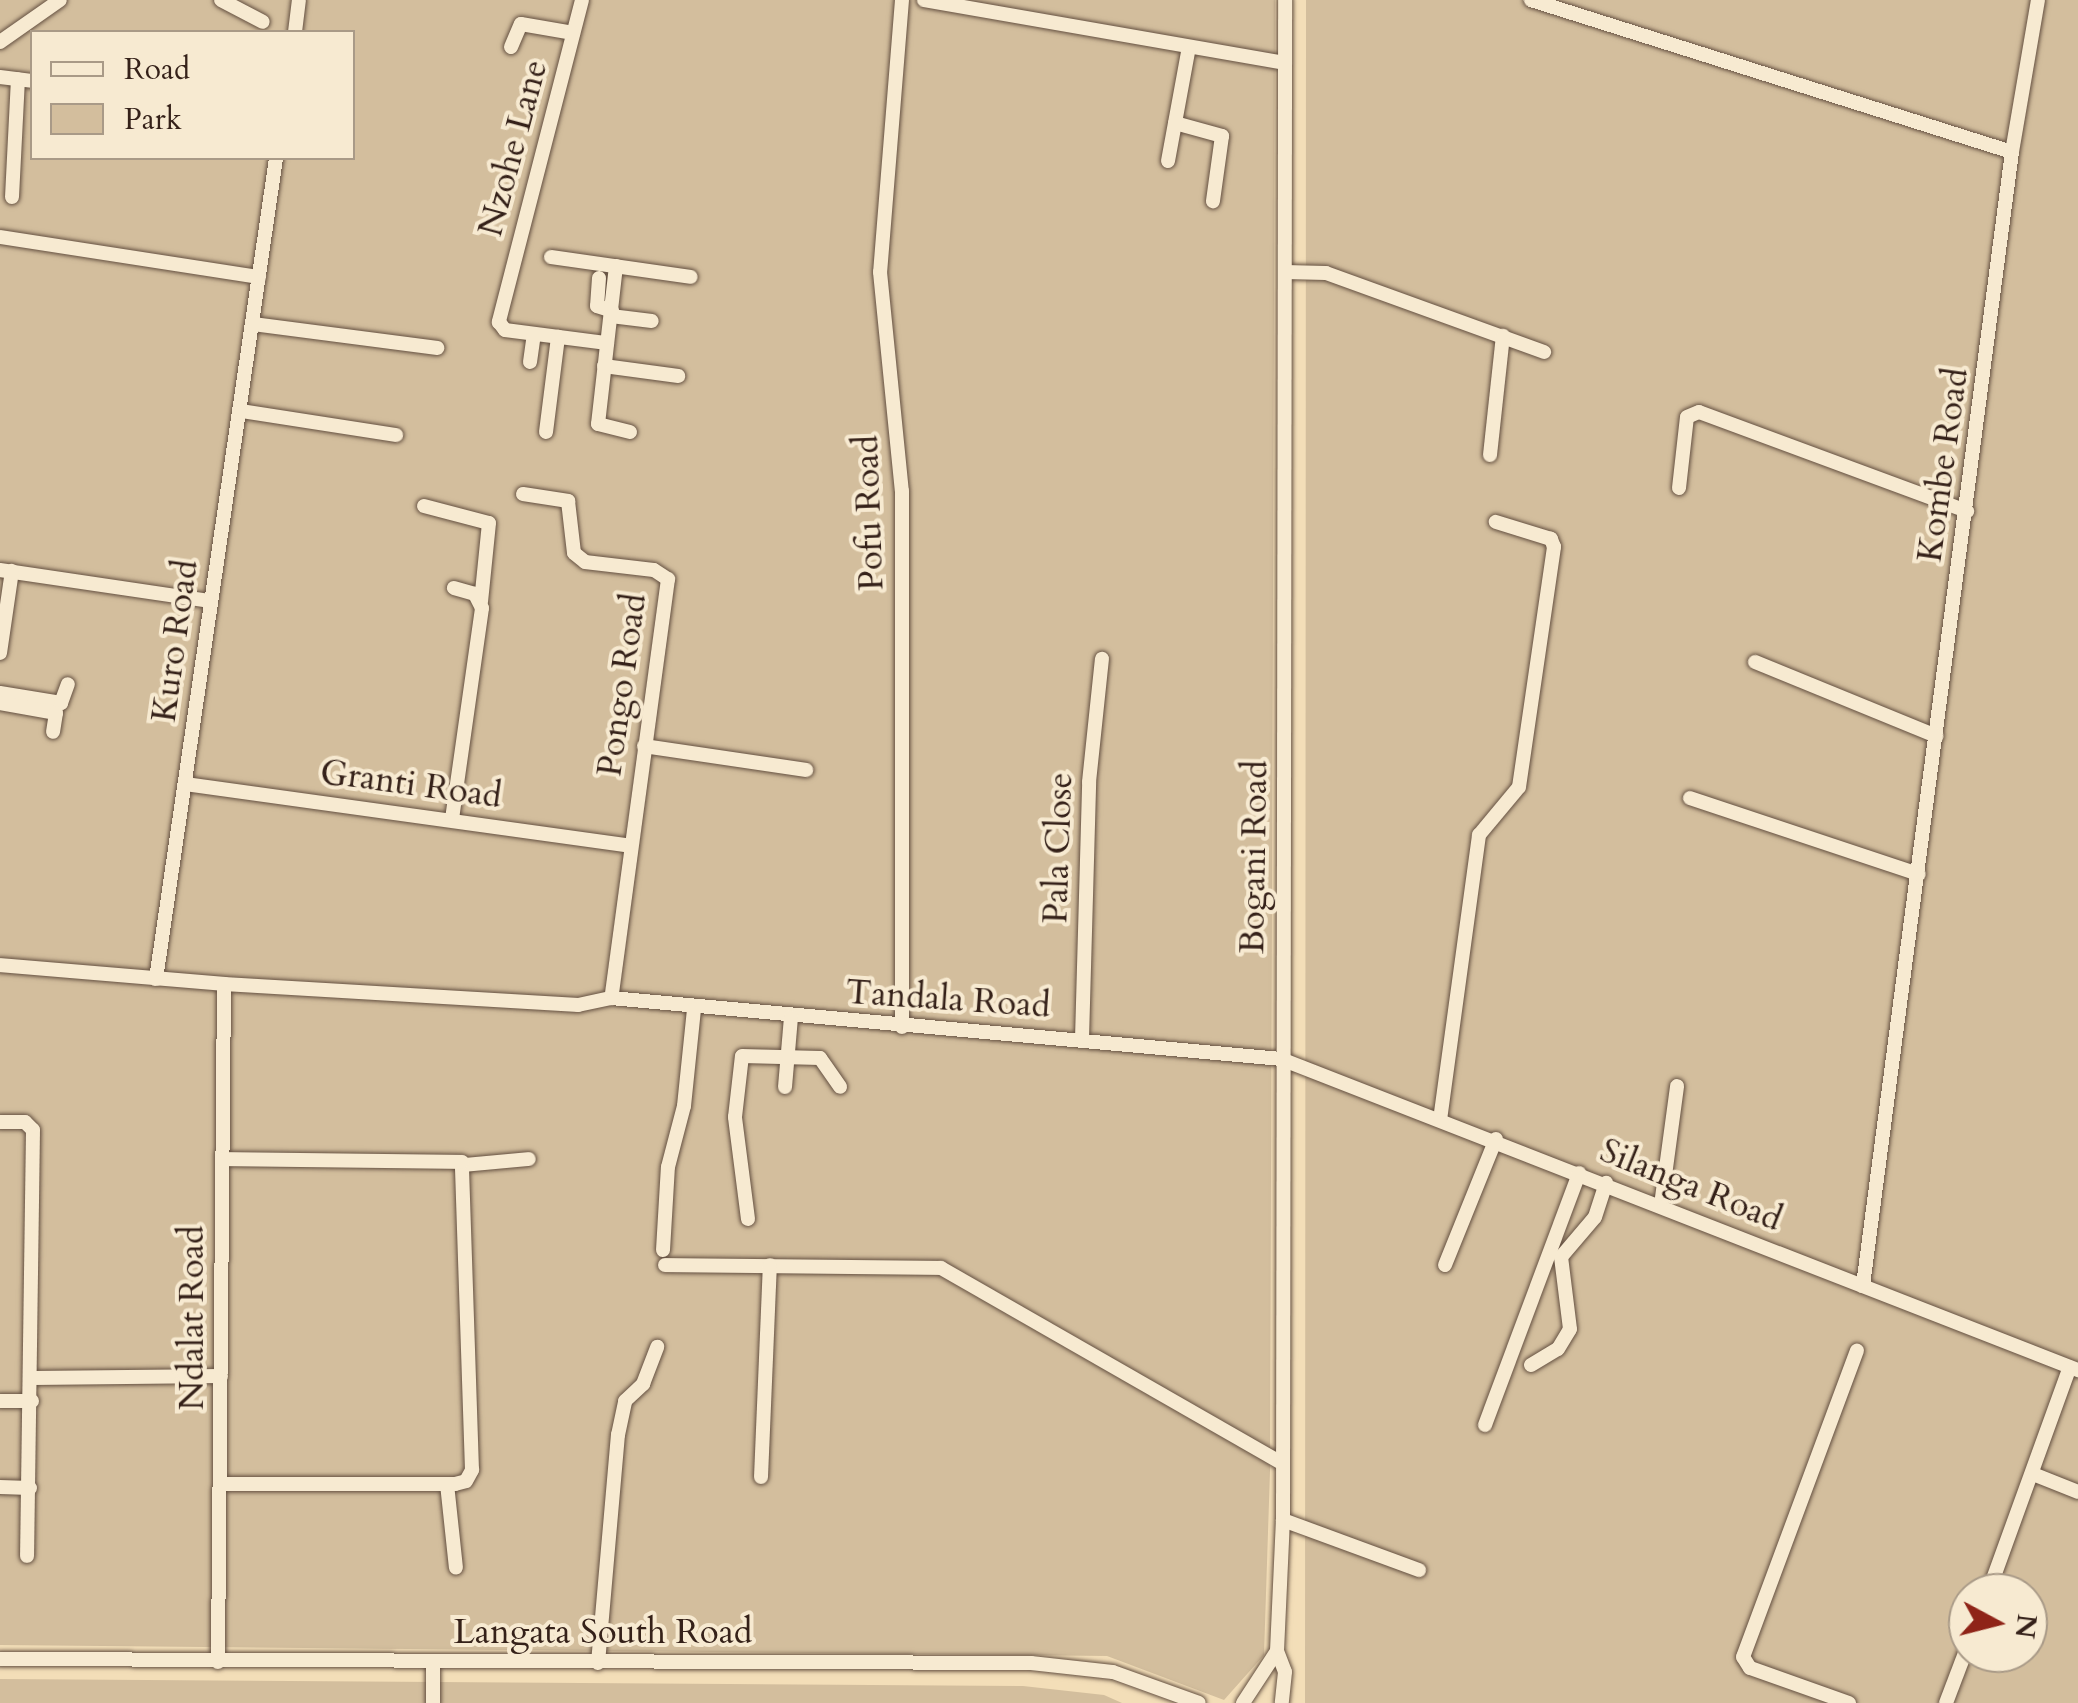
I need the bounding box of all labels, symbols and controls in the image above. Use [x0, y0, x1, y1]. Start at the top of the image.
legend [30, 30, 355, 160]
text: Road [124, 49, 190, 90]
street label: Nzohe Lane [469, 55, 557, 241]
text: Park [124, 99, 182, 140]
street label: Kombe Road [1909, 365, 1977, 565]
street label: Pofu Road [845, 434, 893, 592]
street label: Kuro Road [143, 557, 207, 725]
street label: Pongo Road [588, 591, 656, 779]
street label: Granti Road [318, 750, 504, 818]
street label: Bogani Road [1231, 760, 1277, 954]
street label: Pala Close [1034, 772, 1082, 924]
street label: Tandala Road [844, 971, 1052, 1027]
street label: Silanga Road [1594, 1129, 1788, 1241]
street label: Ndalat Road [171, 1225, 213, 1411]
north arrow [1948, 1573, 2048, 1673]
street label: Langata South Road [454, 1611, 752, 1653]
text: N [2005, 1612, 2046, 1641]

